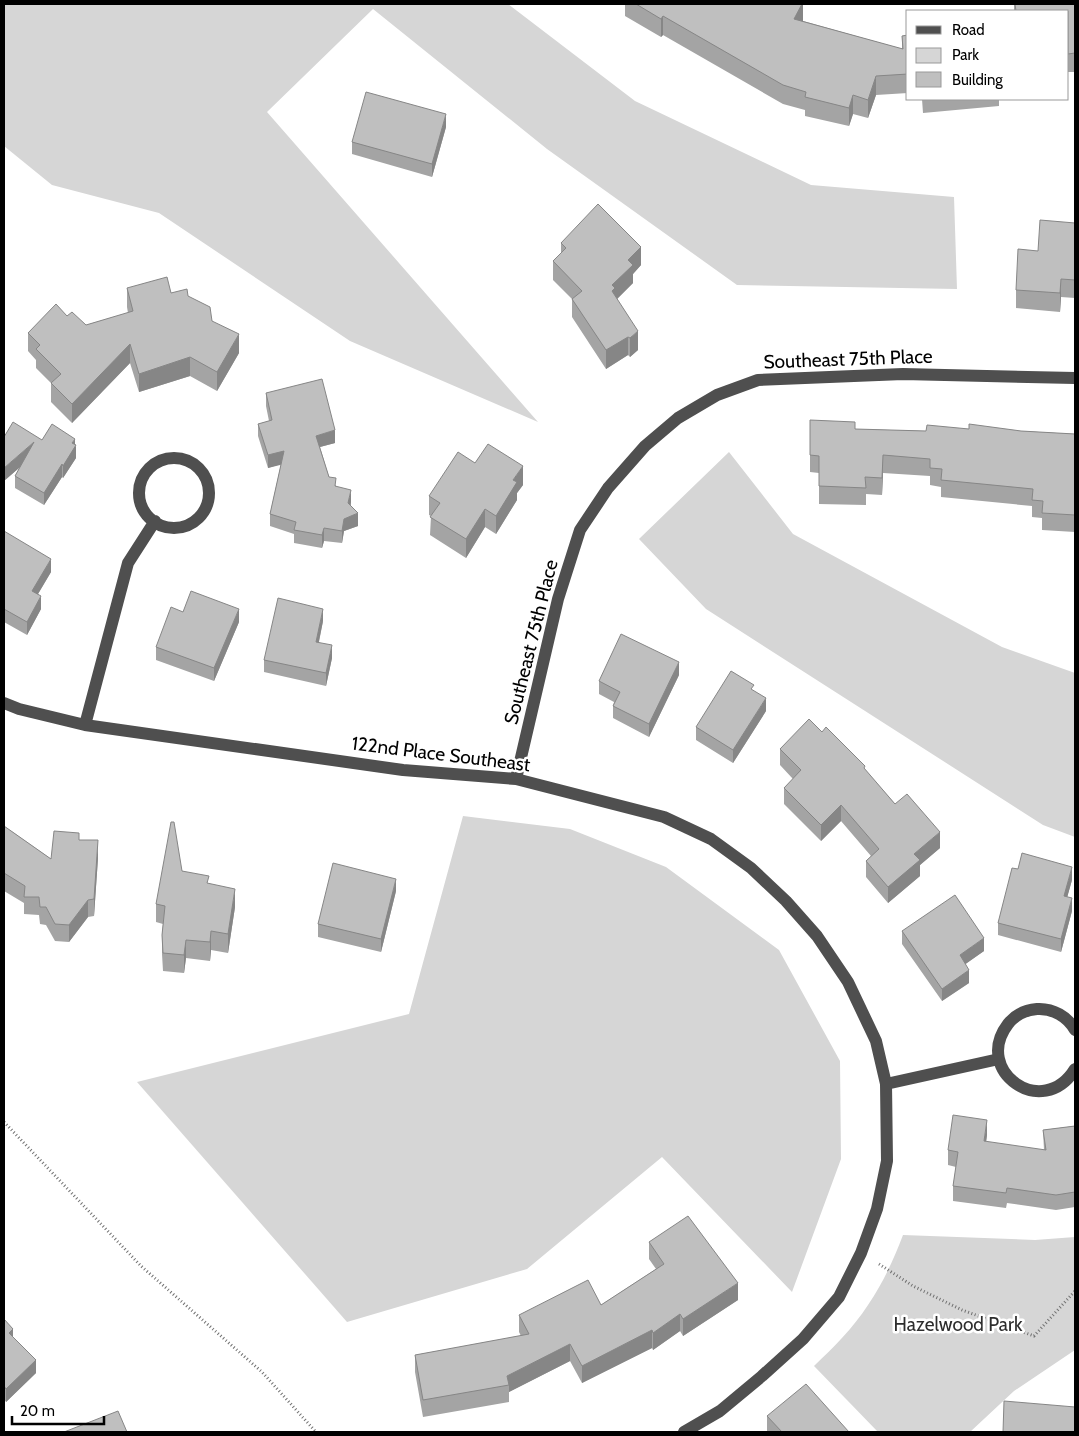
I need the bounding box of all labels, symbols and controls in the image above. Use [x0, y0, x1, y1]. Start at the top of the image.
legend [906, 10, 1069, 100]
text: Road [952, 21, 985, 39]
text: Park [952, 46, 979, 64]
text: Building [952, 71, 1003, 89]
street label: Southeast 75th Place [763, 345, 933, 373]
street label: Southeast 75th Place [499, 557, 563, 727]
street label: 122nd Place Southeast [350, 732, 532, 776]
park label: Hazelwood Park [894, 1313, 1023, 1336]
scale bar [12, 1394, 105, 1426]
text: 20 m [20, 1402, 55, 1420]

